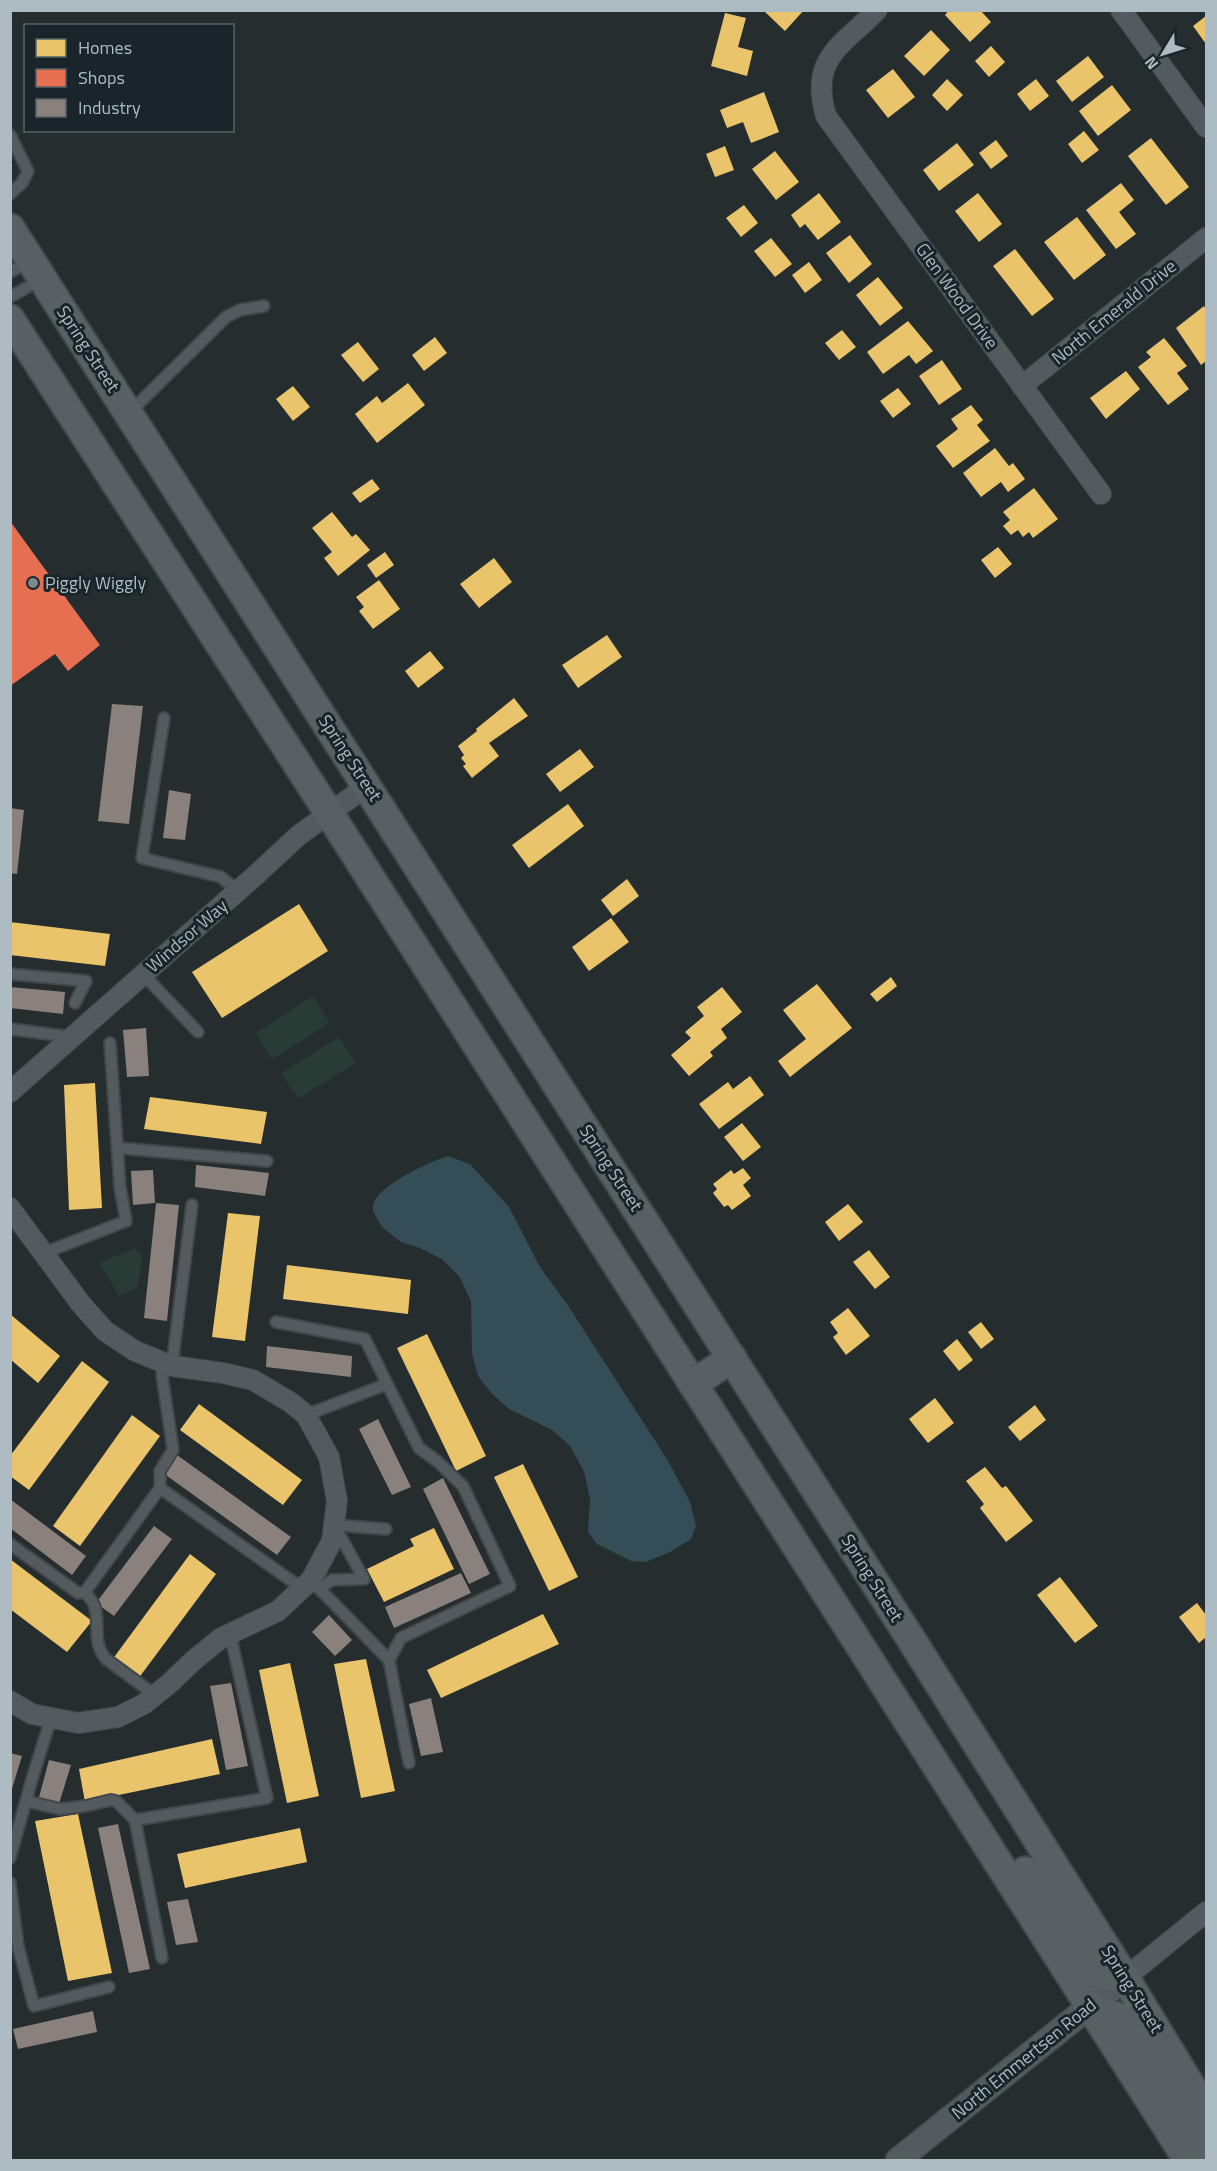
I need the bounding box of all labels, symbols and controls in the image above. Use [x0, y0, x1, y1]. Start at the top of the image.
legend [24, 24, 234, 132]
north arrow [1133, 24, 1193, 84]
text: Homes [78, 34, 132, 61]
text: N [1138, 51, 1164, 75]
text: Shops [78, 64, 125, 91]
text: Industry [78, 94, 141, 121]
street label: Glen Wood Drive [910, 237, 1005, 354]
street label: North Emerald Drive [1045, 253, 1182, 371]
street label: Spring Street [50, 300, 127, 398]
place label: Piggly Wiggly [45, 569, 146, 596]
marker: Piggly Wiggly [26, 576, 40, 590]
street label: Spring Street [312, 709, 389, 807]
street label: Windsor Way [140, 892, 234, 979]
street label: Spring Street [573, 1119, 650, 1217]
street label: Spring Street [835, 1529, 910, 1627]
street label: Spring Street [1095, 1940, 1170, 2038]
street label: North Emmertsen Road [945, 1992, 1102, 2126]

